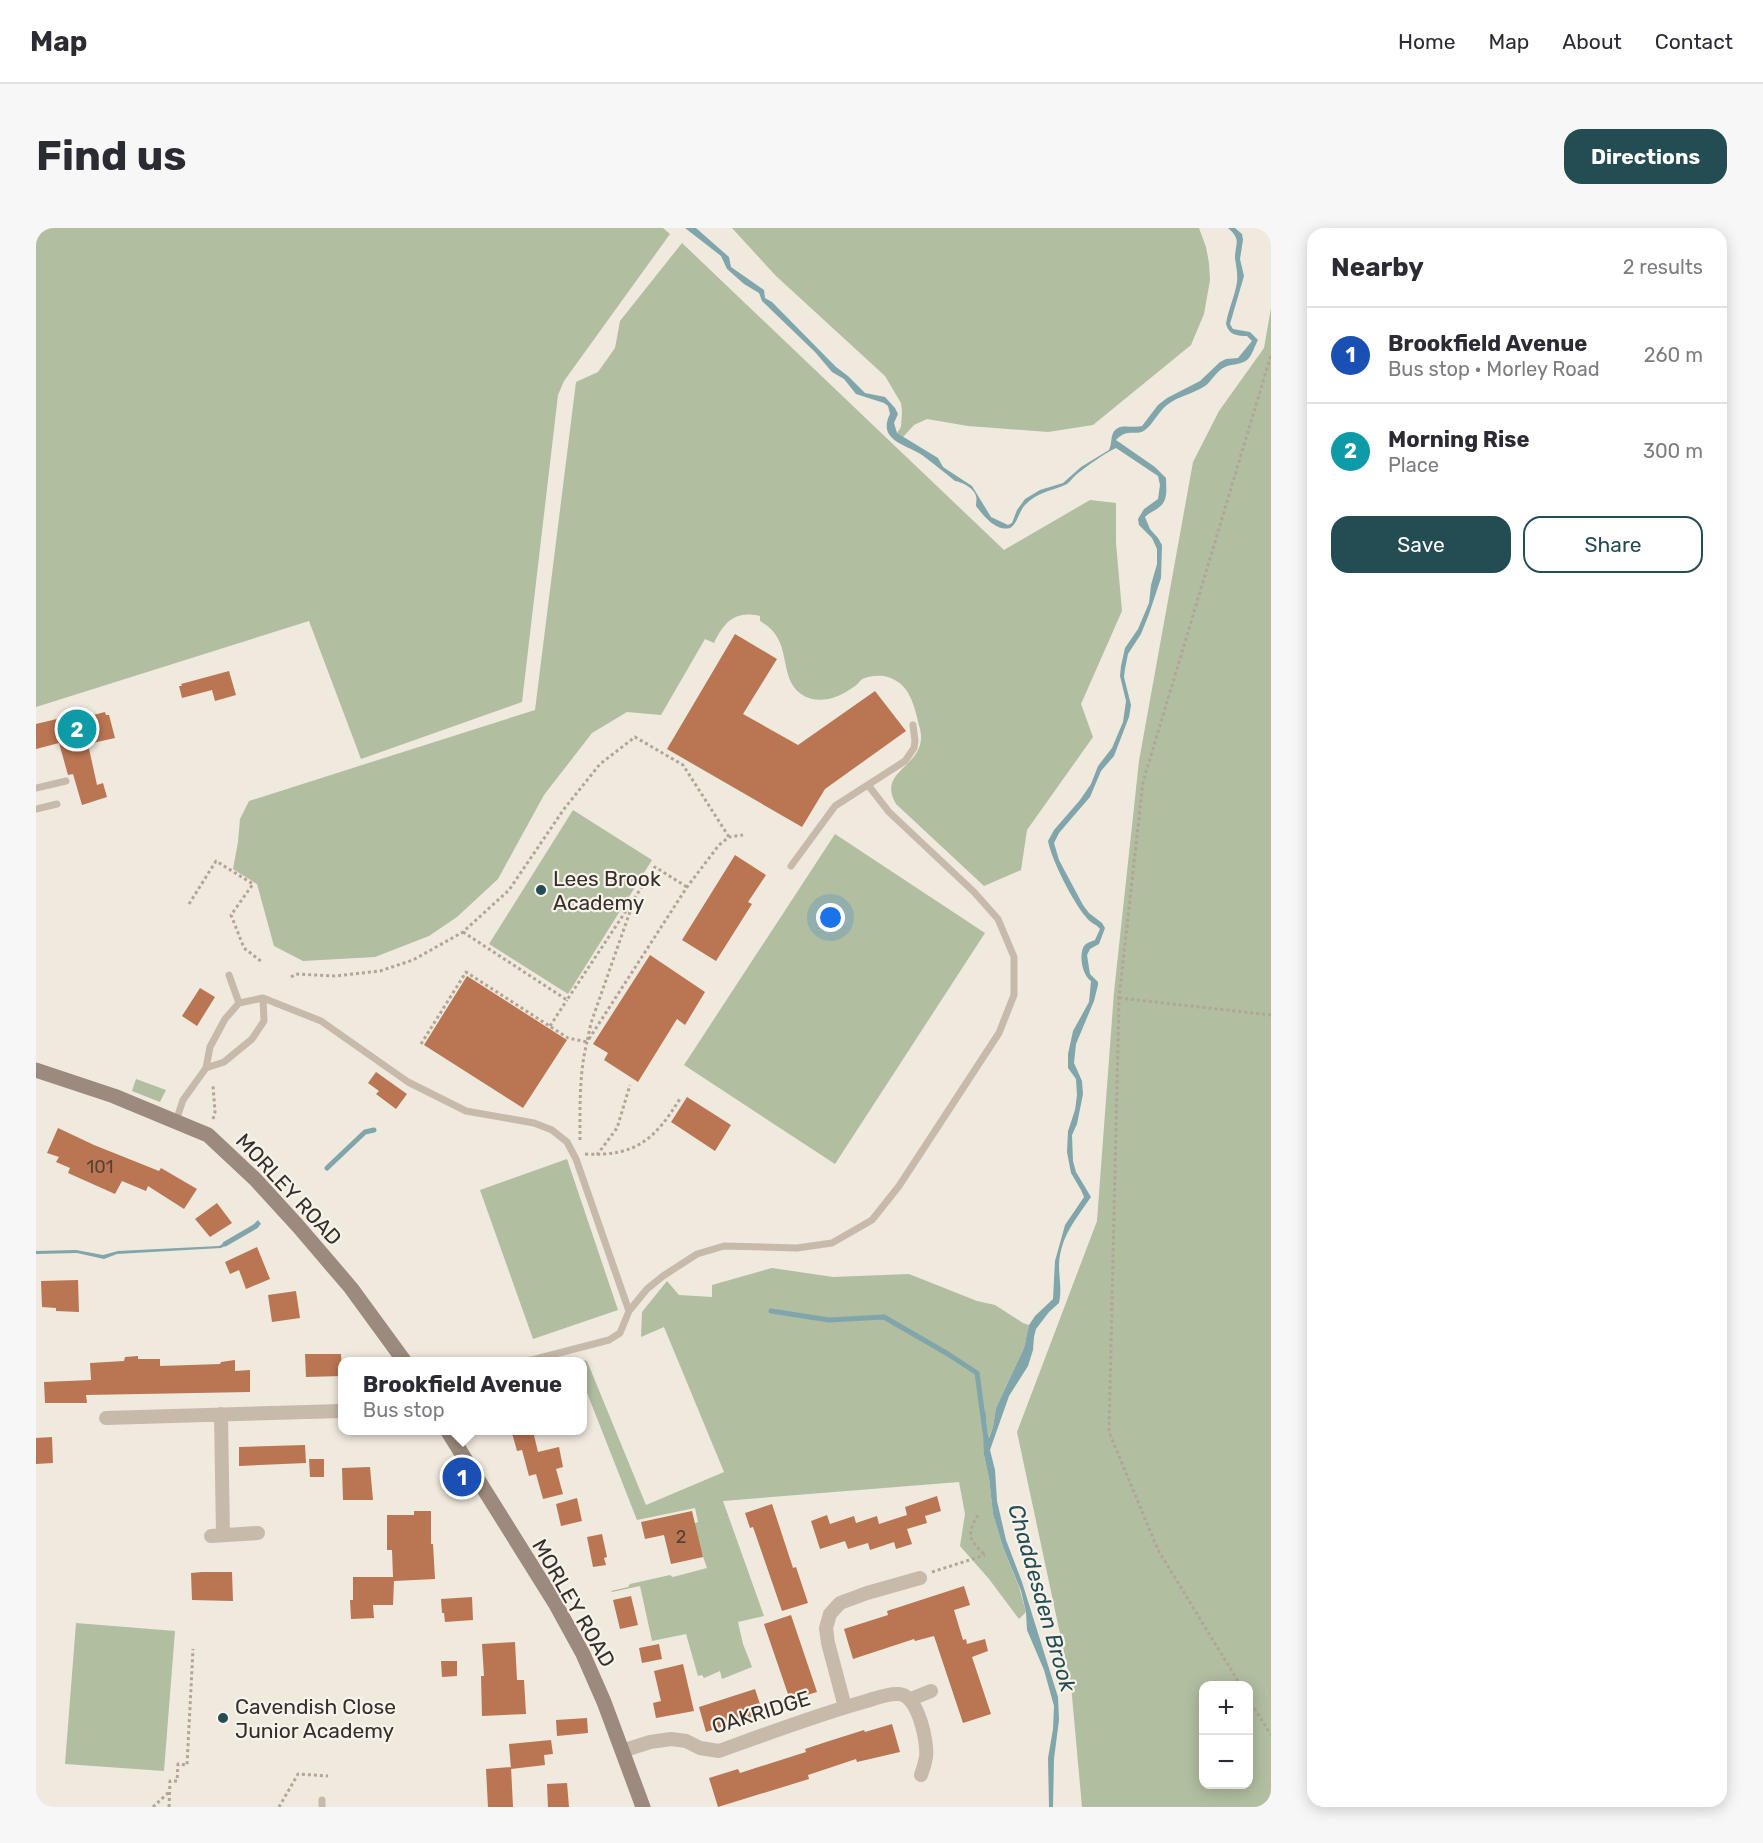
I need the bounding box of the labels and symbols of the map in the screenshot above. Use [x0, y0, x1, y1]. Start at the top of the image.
pin: 2 [58, 706, 96, 752]
place label: Lees Brook Academy [553, 866, 661, 915]
marker: Lees Brook Academy [534, 883, 548, 897]
your location [816, 903, 845, 932]
street label: MORLEY ROAD [231, 1128, 347, 1250]
house number: 101 [87, 1156, 113, 1178]
pin: 1 [442, 1454, 482, 1500]
water label: Chaddesden Brook [1002, 1501, 1082, 1696]
house number: 2 [676, 1526, 686, 1548]
street label: MORLEY ROAD [527, 1535, 621, 1671]
street label: OAKRIDGE [709, 1685, 813, 1739]
place label: Cavendish Close Junior Academy [235, 1694, 396, 1743]
marker: Cavendish Close Junior Academy [216, 1711, 230, 1725]

